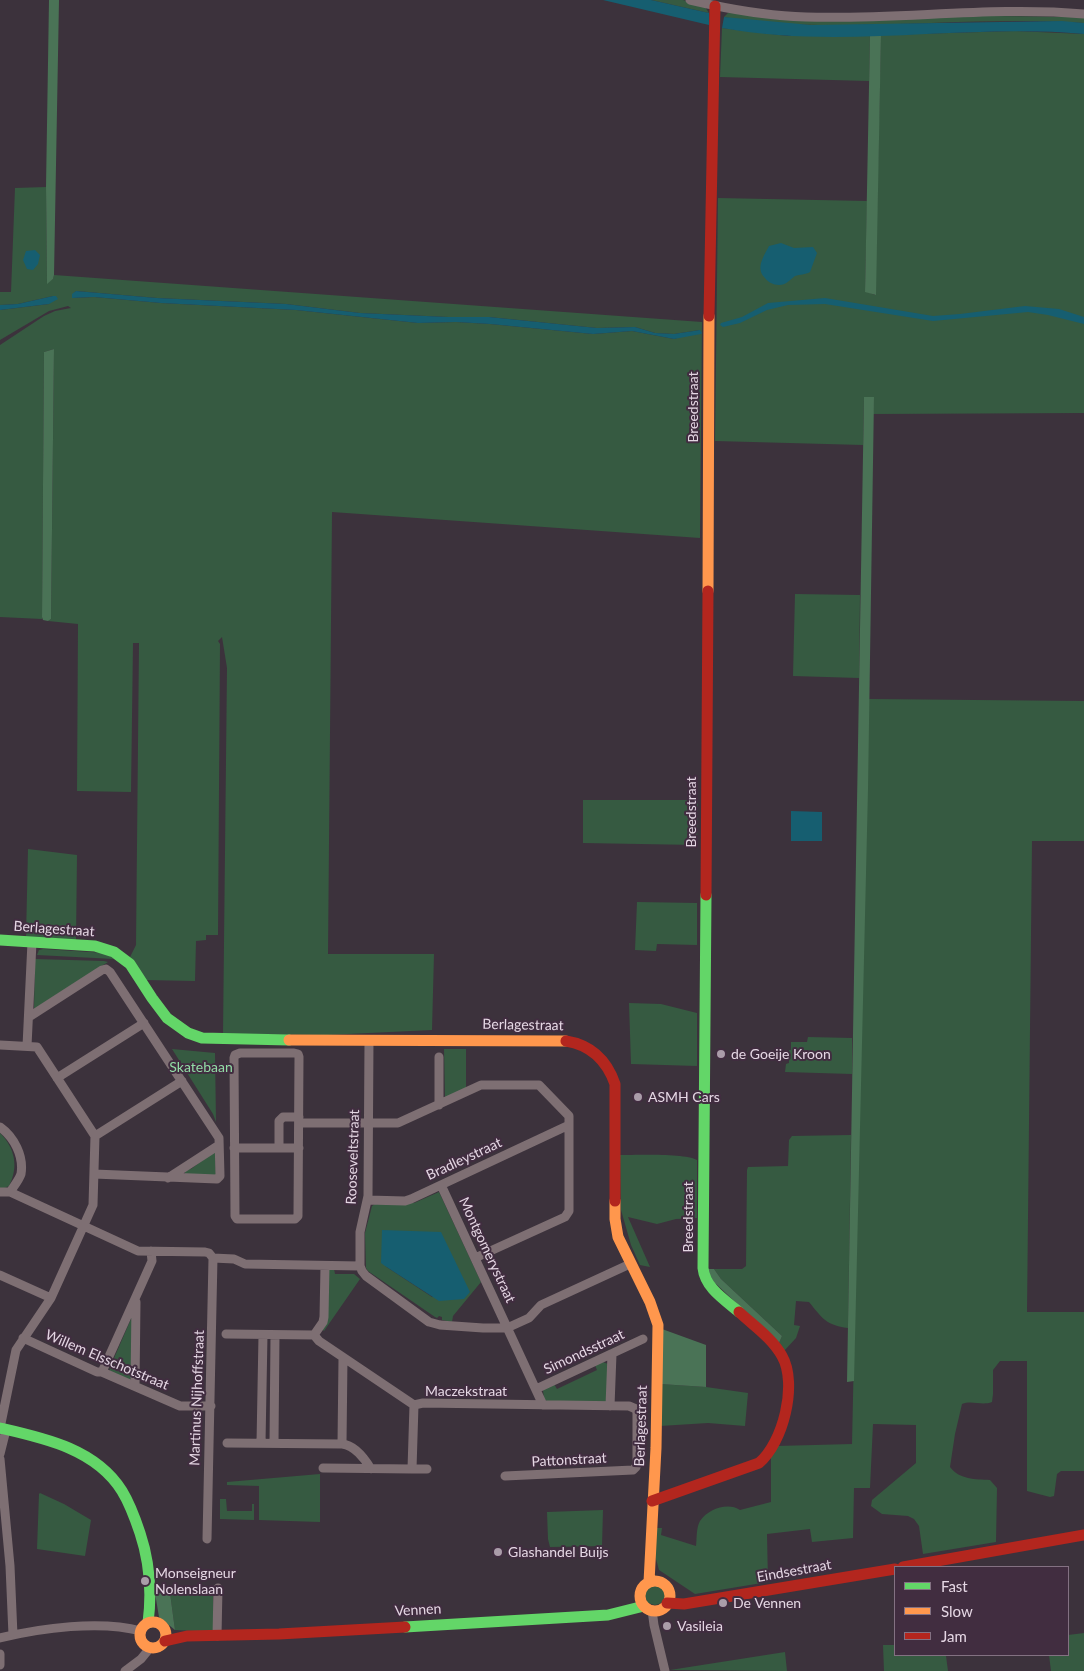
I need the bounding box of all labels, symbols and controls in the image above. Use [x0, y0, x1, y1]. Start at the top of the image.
street label: Breedstraat [685, 371, 701, 443]
street label: Breedstraat [683, 776, 699, 848]
street label: Berlagestraat [13, 918, 95, 940]
street label: Berlagestraat [482, 1016, 564, 1034]
place label: de Goeije Kroon [731, 1046, 831, 1062]
marker: de Goeije Kroon [715, 1048, 727, 1060]
park label: Skatebaan [169, 1059, 233, 1075]
place label: ASMH Cars [648, 1089, 720, 1105]
marker: ASMH Cars [632, 1091, 644, 1103]
street label: Rooseveltstraat [343, 1109, 363, 1205]
street label: Bradleystraat [424, 1134, 504, 1184]
street label: Breedstraat [680, 1181, 696, 1253]
street label: Montgomerystraat [455, 1195, 519, 1305]
street label: Willem Elsschotstraat [43, 1326, 171, 1394]
street label: Simondsstraat [541, 1326, 627, 1378]
street label: Martinus Nijhoffstraat [186, 1330, 208, 1466]
street label: Maczekstraat [425, 1383, 507, 1399]
street label: Berlagestraat [631, 1385, 651, 1467]
street label: Pattonstraat [531, 1450, 607, 1470]
place label: Glashandel Buijs [508, 1544, 609, 1560]
marker: Glashandel Buijs [492, 1546, 504, 1558]
street label: Eindsestraat [755, 1556, 833, 1586]
place label: Monseigneur Nolenslaan [155, 1565, 236, 1598]
legend [894, 1566, 1069, 1656]
marker: Monseigneur Nolenslaan [139, 1575, 151, 1587]
text: Fast [941, 1577, 968, 1595]
place label: De Vennen [733, 1595, 801, 1611]
marker: De Vennen [717, 1597, 729, 1609]
street label: Vennen [394, 1600, 442, 1620]
text: Slow [941, 1602, 973, 1620]
place label: Vasileia [677, 1618, 723, 1634]
marker: Vasileia [661, 1620, 673, 1632]
text: Jam [941, 1627, 967, 1645]

